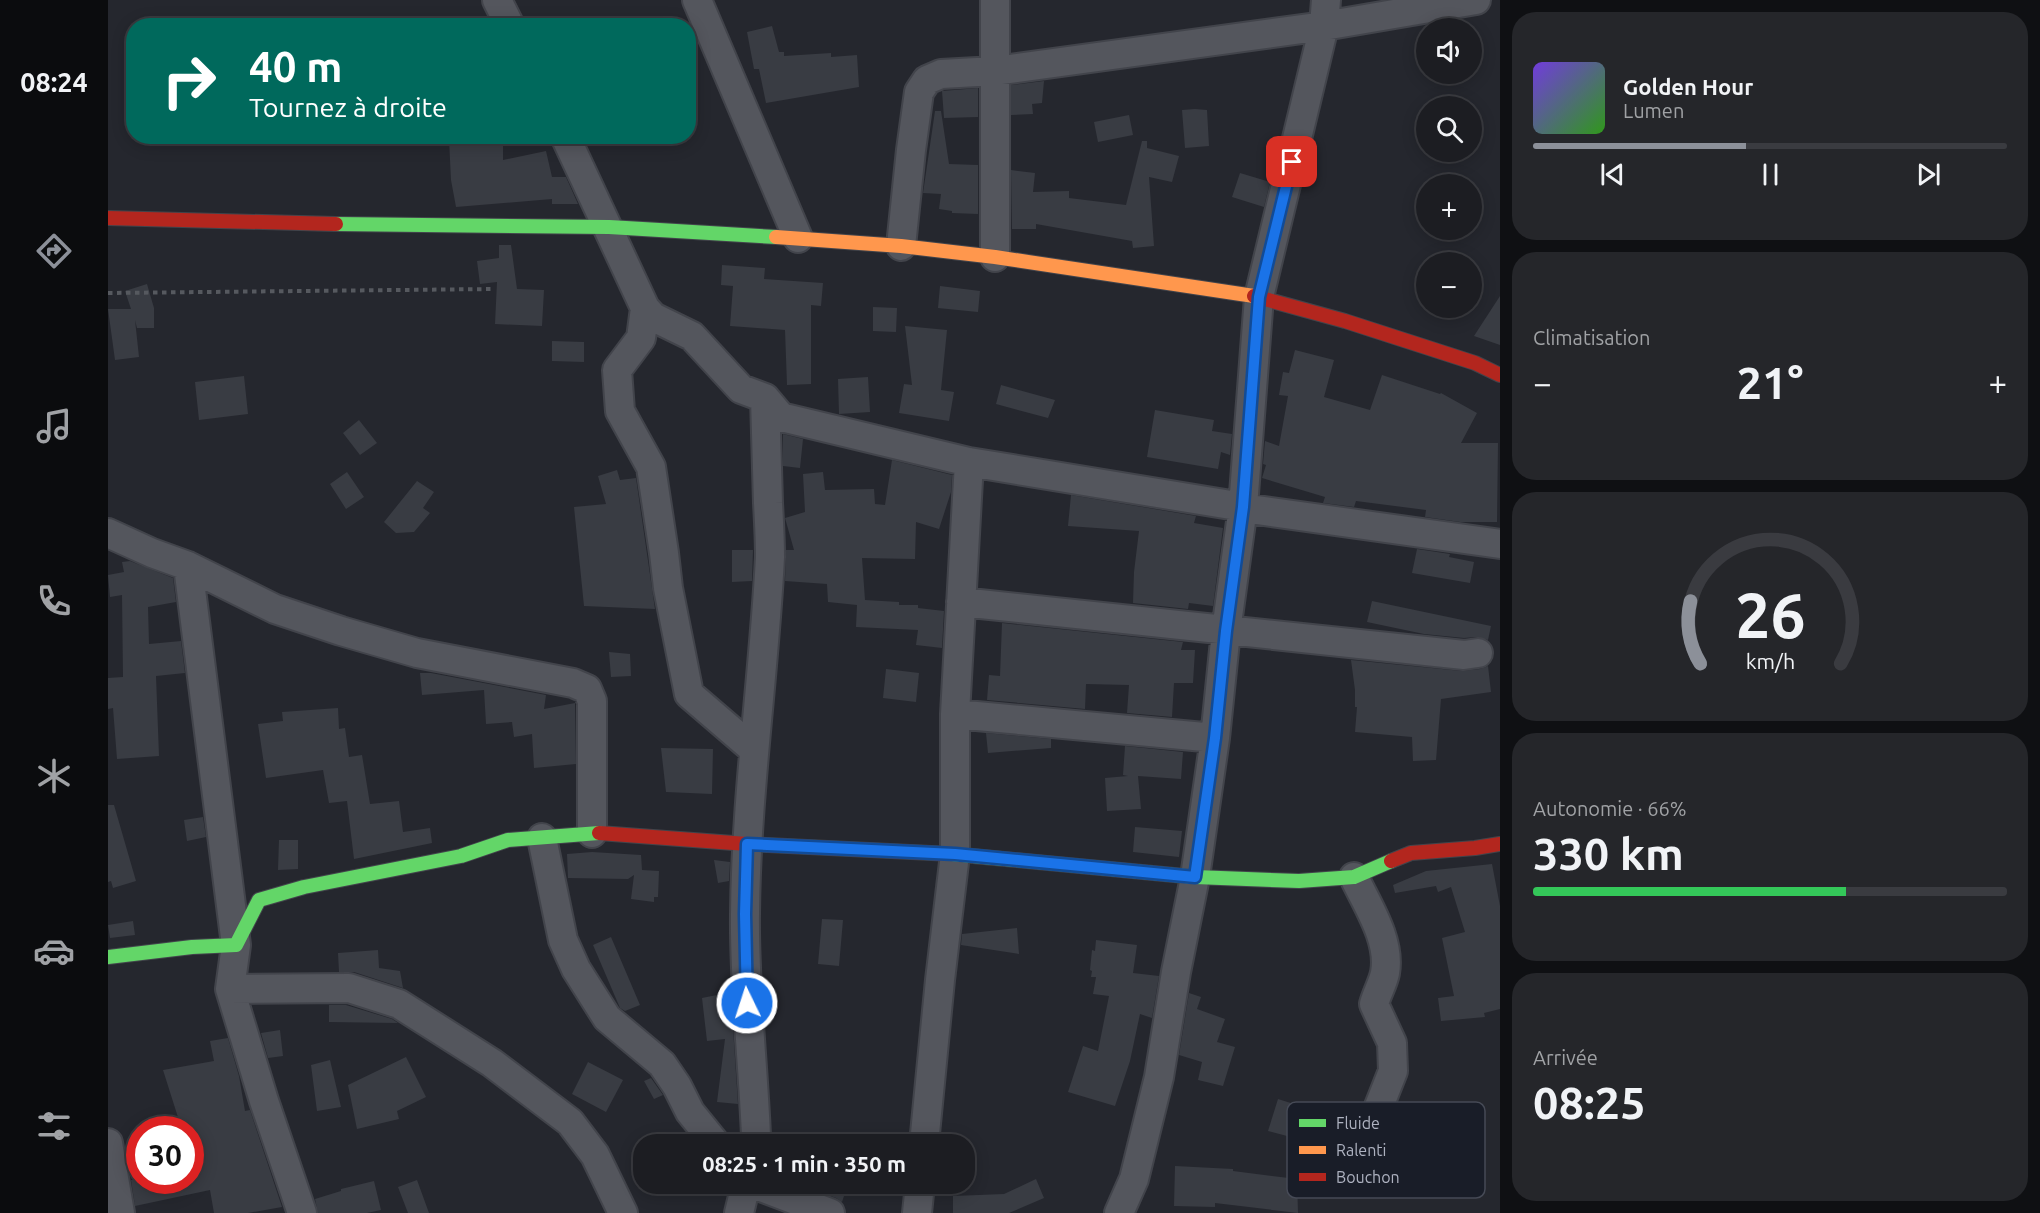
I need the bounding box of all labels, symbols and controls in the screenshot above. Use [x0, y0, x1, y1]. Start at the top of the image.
map controls [1416, 18, 1482, 318]
button: sound [1416, 18, 1482, 84]
icon: right [150, 42, 228, 120]
text: 40 m [249, 43, 343, 90]
text: 08:24 [20, 67, 88, 97]
text: Golden Hour [1623, 74, 1753, 99]
text: Tournez à droite [249, 92, 447, 122]
button: search [1416, 96, 1482, 162]
text: Lumen [1623, 99, 1684, 122]
pin [1266, 136, 1317, 187]
icon: arrive [1275, 145, 1308, 178]
icon: previous [1596, 158, 1629, 191]
icon: pause [1754, 158, 1787, 191]
icon: next [1912, 158, 1945, 191]
button: + [1416, 174, 1482, 240]
icon: directions [33, 230, 75, 272]
button: − [1416, 252, 1482, 318]
text: Climatisation [1533, 326, 1650, 349]
text: 21° [1737, 357, 1803, 408]
text: − [1533, 364, 1552, 401]
text: + [1988, 364, 2007, 401]
icon: music [33, 405, 75, 447]
icon: phone [33, 580, 75, 622]
text: 26 [1735, 580, 1805, 650]
text: km/h [1745, 649, 1795, 673]
icon: climate [33, 755, 75, 797]
text: Autonomie · 66% [1533, 797, 1687, 820]
text: 330 km [1533, 828, 1684, 879]
icon: car [33, 930, 75, 972]
position arrow [715, 971, 779, 1035]
text: Arrivée [1533, 1046, 1598, 1069]
text: 08:25 [1533, 1077, 1646, 1128]
legend [1287, 1102, 1485, 1198]
icon: filters [33, 1105, 75, 1147]
text: Fluide [1336, 1114, 1380, 1132]
speed limit sign: 30 [126, 1116, 204, 1194]
text: Ralenti [1336, 1141, 1387, 1159]
text: 08:25 · 1 min · 350 m [702, 1151, 906, 1176]
text: Bouchon [1336, 1168, 1400, 1186]

